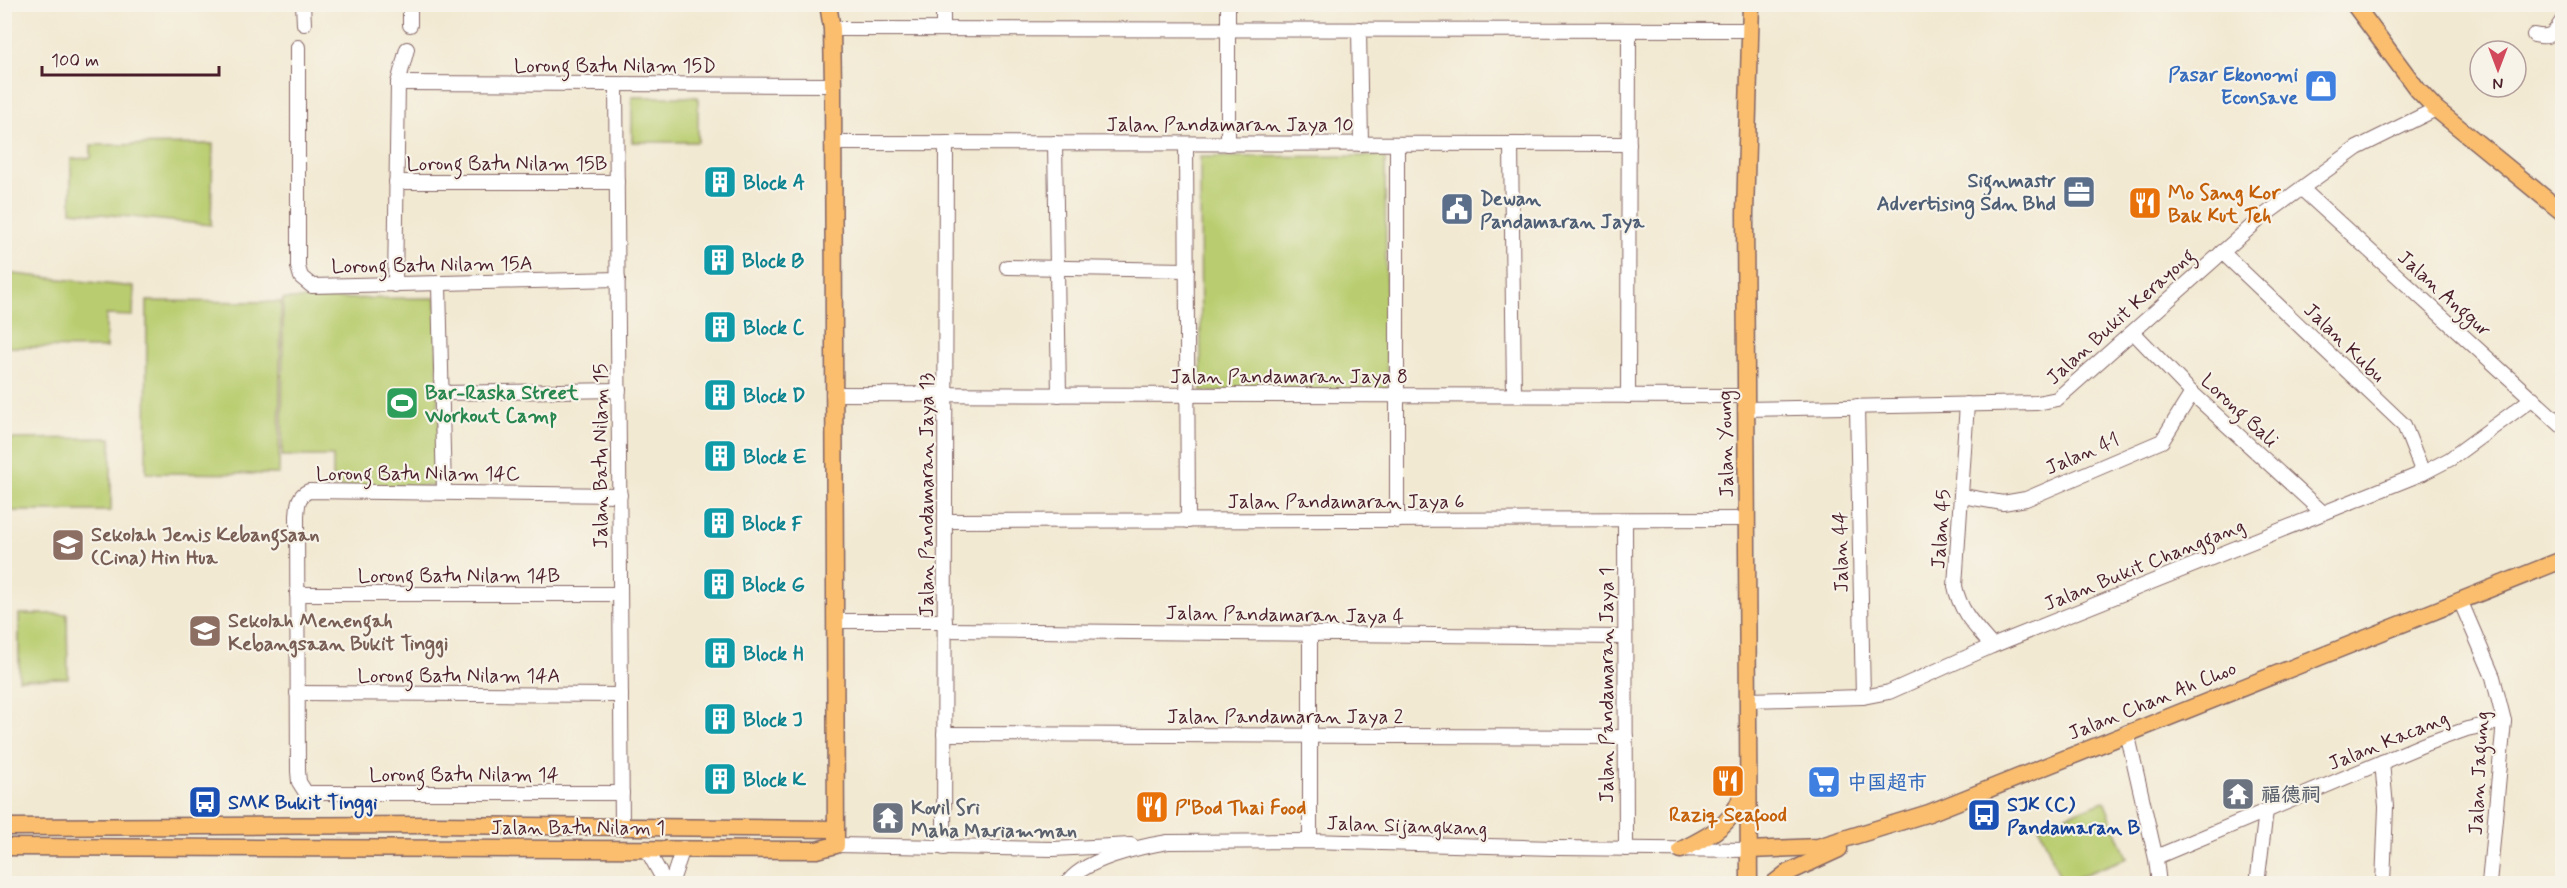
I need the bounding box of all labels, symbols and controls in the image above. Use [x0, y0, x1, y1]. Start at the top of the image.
scale bar [42, 39, 219, 77]
north arrow [2468, 39, 2528, 99]
text: 100 m [51, 49, 99, 73]
street label: Lorong Batu Nilam 15D [514, 53, 716, 82]
place label: Pasar Ekonomi Econsave [2168, 62, 2298, 112]
shop icon: Pasar Ekonomi Econsave [2303, 68, 2339, 104]
text: N [2493, 72, 2503, 93]
street label: Jalan Pandamaran Jaya 10 [1106, 112, 1354, 139]
street label: Lorong Batu Nilam 15B [407, 151, 607, 180]
building icon: Block A [702, 164, 738, 200]
place label: Signmastr Advertising Sdn Bhd [1877, 168, 2057, 220]
place label: Block A [743, 170, 805, 197]
office icon: Signmastr Advertising Sdn Bhd [2061, 174, 2097, 210]
place label: Mo Sang Kor Bak Kut Teh [2168, 180, 2281, 230]
restaurant icon: Mo Sang Kor Bak Kut Teh [2127, 185, 2163, 221]
place label: Dewan Pandamaran Jaya [1480, 186, 1645, 236]
public building icon: Dewan Pandamaran Jaya [1439, 191, 1475, 227]
building icon: Block B [701, 242, 737, 278]
street label: Jalan Bukit Kerayong [2041, 243, 2203, 393]
street label: Jalan Anggur [2390, 245, 2497, 345]
place label: Block B [742, 248, 804, 275]
street label: Lorong Batu Nilam 15A [331, 250, 533, 283]
street label: Jalan Kubu [2297, 297, 2391, 389]
building icon: Block C [702, 309, 738, 345]
place label: Block C [743, 315, 804, 342]
street label: Jalan Batu Nilam 15 [588, 363, 615, 549]
street label: Jalan Pandamaran Jaya 8 [1170, 364, 1408, 391]
street label: Lorong Bali [2193, 368, 2284, 455]
street label: Jalan Pandamaran Jaya 13 [914, 373, 941, 617]
building icon: Block D [702, 377, 738, 413]
place label: Bar-Raska Street Workout Camp [424, 380, 580, 430]
place label: Block D [743, 383, 805, 410]
sports icon: Bar-Raska Street Workout Camp [384, 385, 420, 421]
street label: Jalan Young [1712, 390, 1742, 498]
street label: Jalan 41 [2042, 427, 2124, 482]
building icon: Block E [702, 438, 738, 474]
place label: Block E [743, 444, 807, 471]
street label: Lorong Batu Nilam 14C [316, 461, 520, 490]
street label: Jalan 45 [1925, 488, 1958, 570]
street label: Jalan Pandamaran Jaya 6 [1227, 489, 1465, 516]
building icon: Block F [701, 505, 737, 541]
place label: Block F [742, 511, 803, 538]
street label: Jalan 44 [1827, 511, 1856, 593]
street label: Jalan Bukit Changgang [2040, 513, 2250, 620]
place label: Sekolah Jenis Kebangsaan (Cina) Hin Hua [91, 522, 320, 572]
school or university icon: Sekolah Jenis Kebangsaan (Cina) Hin Hua [50, 527, 86, 563]
street label: Lorong Batu Nilam 14B [358, 563, 560, 592]
building icon: Block G [701, 566, 737, 602]
street label: Jalan Pandamaran Jaya 1 [1594, 567, 1621, 803]
place label: Block G [742, 572, 805, 599]
street label: Jalan Pandamaran Jaya 4 [1165, 600, 1405, 631]
place label: Sekolah Menengah Kebangsaan Bukit Tinggi [228, 608, 449, 660]
school or university icon: Sekolah Menengah Kebangsaan Bukit Tinggi [187, 613, 223, 649]
building icon: Block H [702, 635, 738, 671]
place label: Block H [743, 641, 804, 668]
street label: Jalan Chan Ah Choo [2064, 655, 2241, 747]
street label: Lorong Batu Nilam 14A [358, 663, 560, 692]
building icon: Block J [702, 701, 738, 737]
street label: Jalan Pandamaran Jaya 2 [1167, 704, 1404, 731]
street label: Jalan Kacang [2324, 705, 2453, 778]
place label: Block J [743, 707, 802, 734]
street label: Jalan Jagung [2463, 710, 2498, 836]
building icon: Block K [702, 761, 738, 797]
street label: Lorong Batu Nilam 14 [369, 762, 559, 791]
restaurant icon: Raziq Seafood [1710, 763, 1746, 799]
supermarket icon: 中国超市 [1806, 764, 1842, 800]
place label: Block K [743, 767, 806, 794]
place label: 中国超市 [1847, 770, 1927, 797]
temple icon: 福德祠 [2220, 776, 2256, 812]
place label: 福德祠 [2261, 782, 2321, 809]
bus stop icon: SMK Bukit Tinggi [187, 784, 223, 820]
restaurant icon: P'Bod Thai Food [1134, 789, 1170, 825]
place label: SMK Bukit Tinggi [228, 790, 378, 819]
place label: SJK (C) Pandamaran B [2007, 792, 2141, 842]
place label: Kovil Sri Maha Mariamman [911, 795, 1077, 845]
place label: P'Bod Thai Food [1175, 795, 1306, 822]
bus stop icon: SJK (C) Pandamaran B [1966, 797, 2002, 833]
temple icon: Kovil Sri Maha Mariamman [870, 800, 906, 836]
place label: Raziq Seafood [1669, 802, 1787, 831]
street label: Jalan Sijangkang [1326, 810, 1488, 843]
street label: Jalan Batu Nilam 1 [491, 815, 665, 842]

